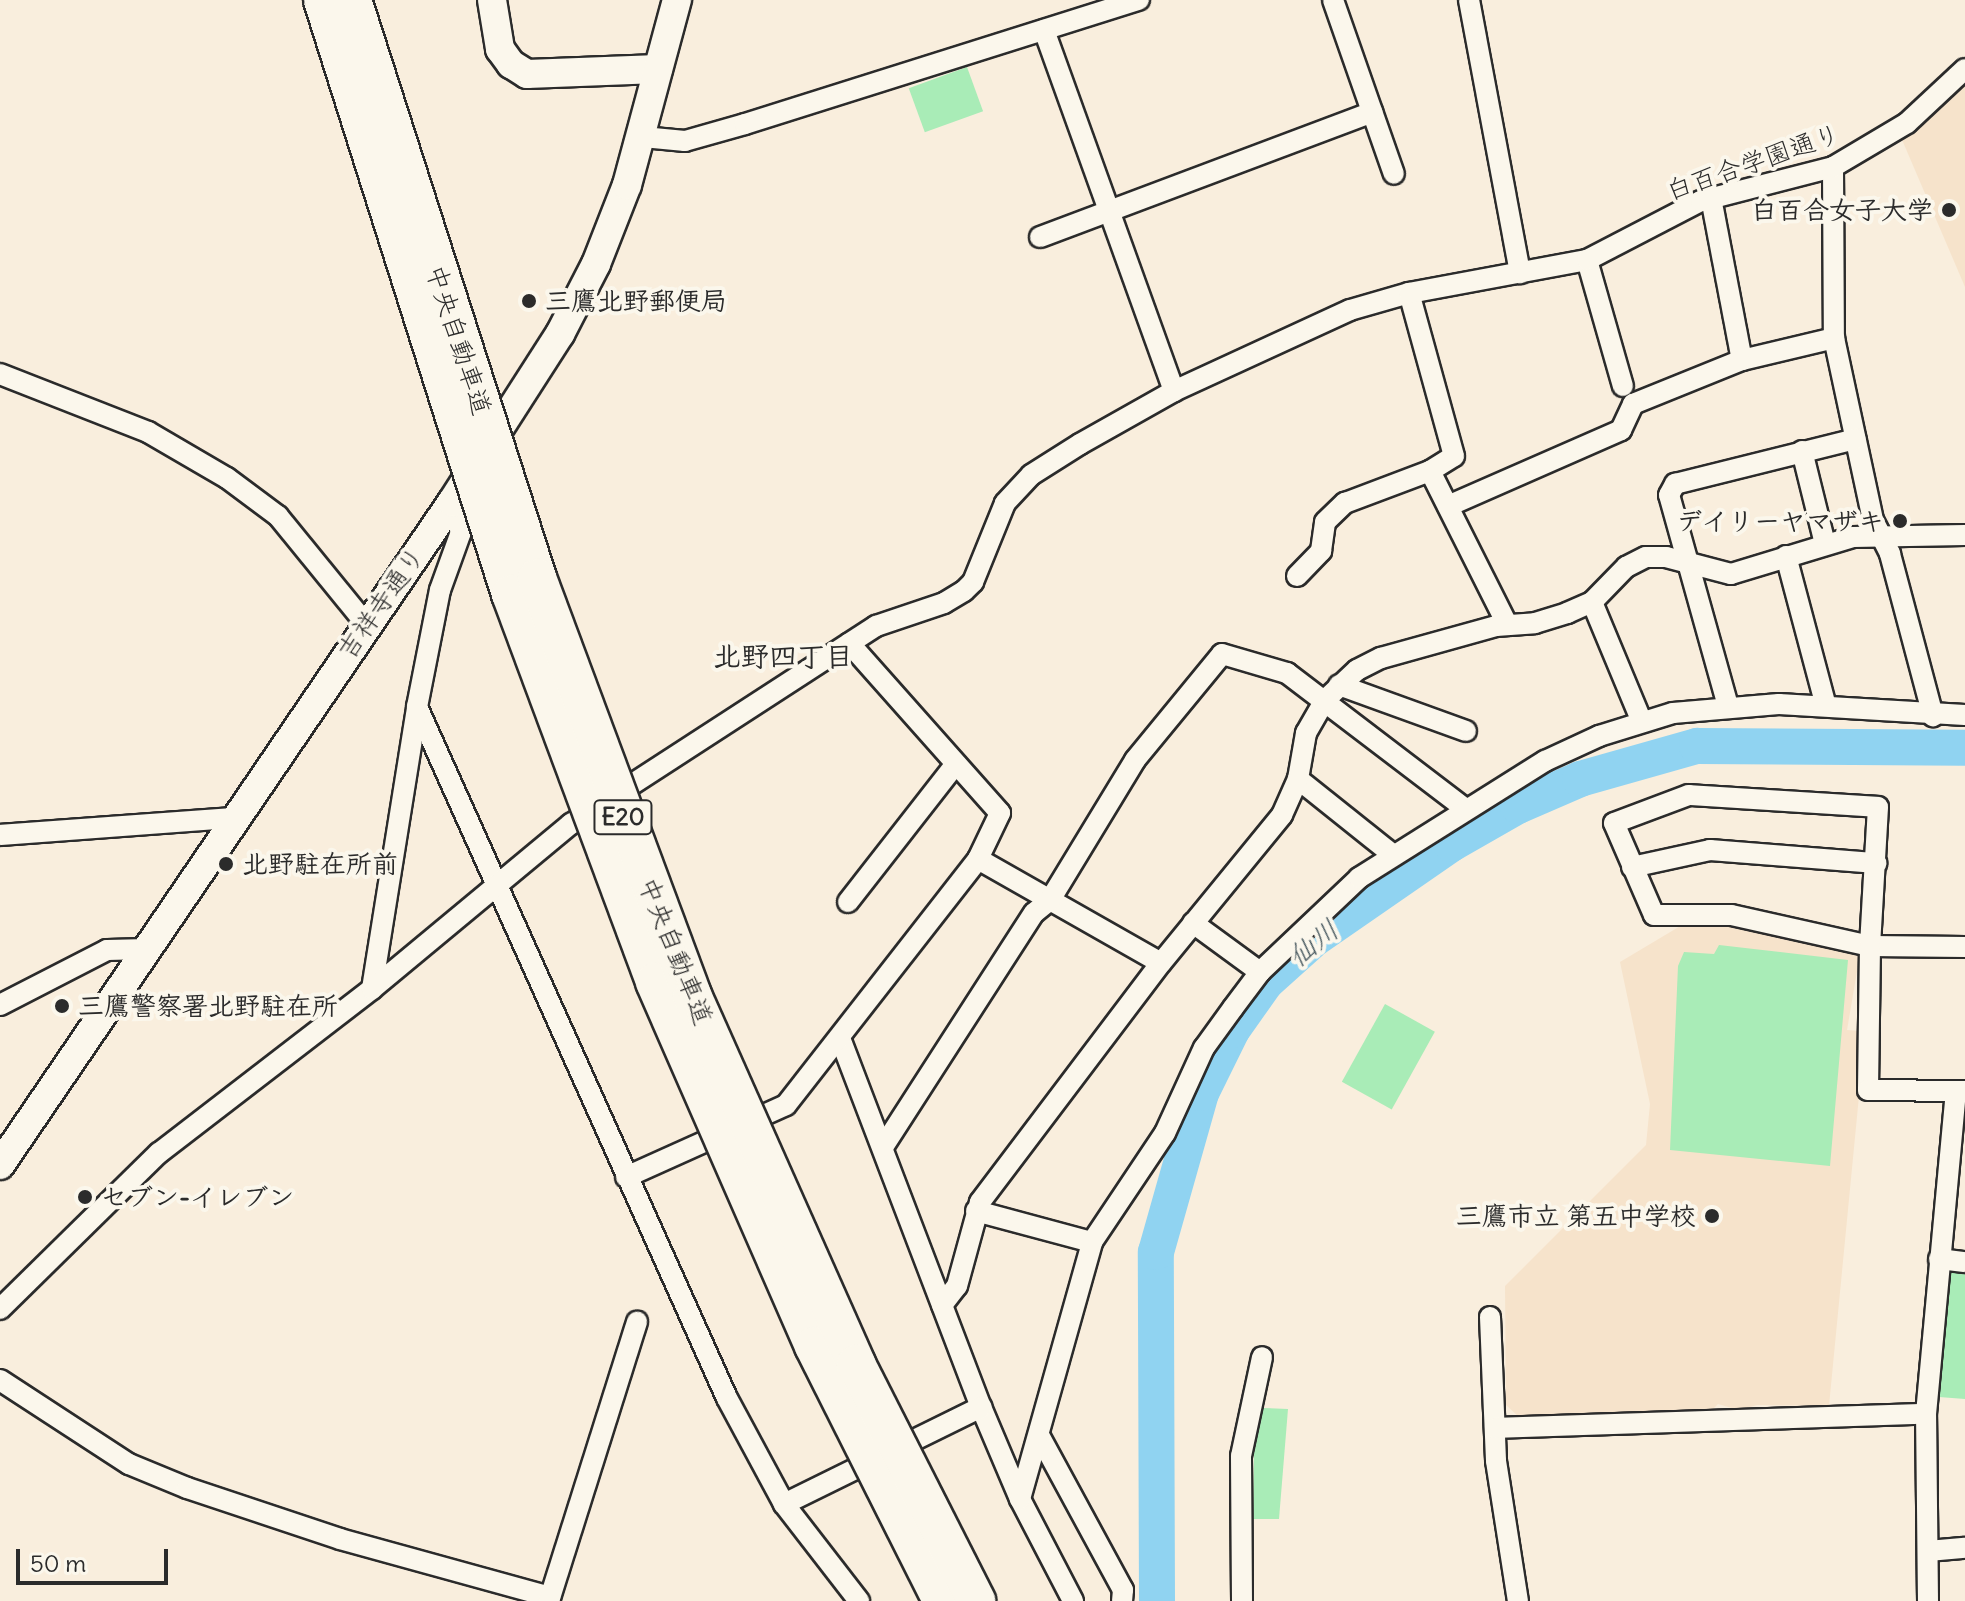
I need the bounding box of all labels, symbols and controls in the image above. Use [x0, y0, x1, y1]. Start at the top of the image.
street label: 白百合学園通り [1662, 118, 1844, 206]
place label: 白百合女子大学 [1751, 194, 1933, 226]
marker: 白百合女子大学 [1940, 201, 1958, 219]
street label: 中央自動車道 [420, 261, 498, 419]
place label: 三鷹北野郵便局 [545, 285, 727, 317]
marker: 三鷹北野郵便局 [520, 292, 538, 310]
place label: デイリーヤマザキ [1676, 505, 1884, 537]
marker: デイリーヤマザキ [1891, 512, 1909, 530]
street label: 吉祥寺通り [331, 541, 431, 665]
district label: 北野四丁目 [713, 639, 853, 673]
road number: E20 [593, 797, 653, 837]
place label: 北野駐在所前 [242, 848, 398, 880]
marker: 北野駐在所前 [217, 855, 235, 873]
street label: 中央自動車道 [632, 873, 720, 1029]
water label: 仙川 [1281, 912, 1345, 974]
place label: 三鷹警察署北野駐在所 [78, 990, 338, 1022]
marker: 三鷹警察署北野駐在所 [53, 997, 71, 1015]
place label: セブン-イレブン [101, 1181, 294, 1213]
marker: セブン-イレブン [76, 1188, 94, 1206]
place label: 三鷹市立 第五中学校 [1456, 1200, 1696, 1232]
marker: 三鷹市立 第五中学校 [1703, 1207, 1721, 1225]
scale bar [20, 1533, 172, 1583]
text: 50 m [30, 1548, 86, 1578]

